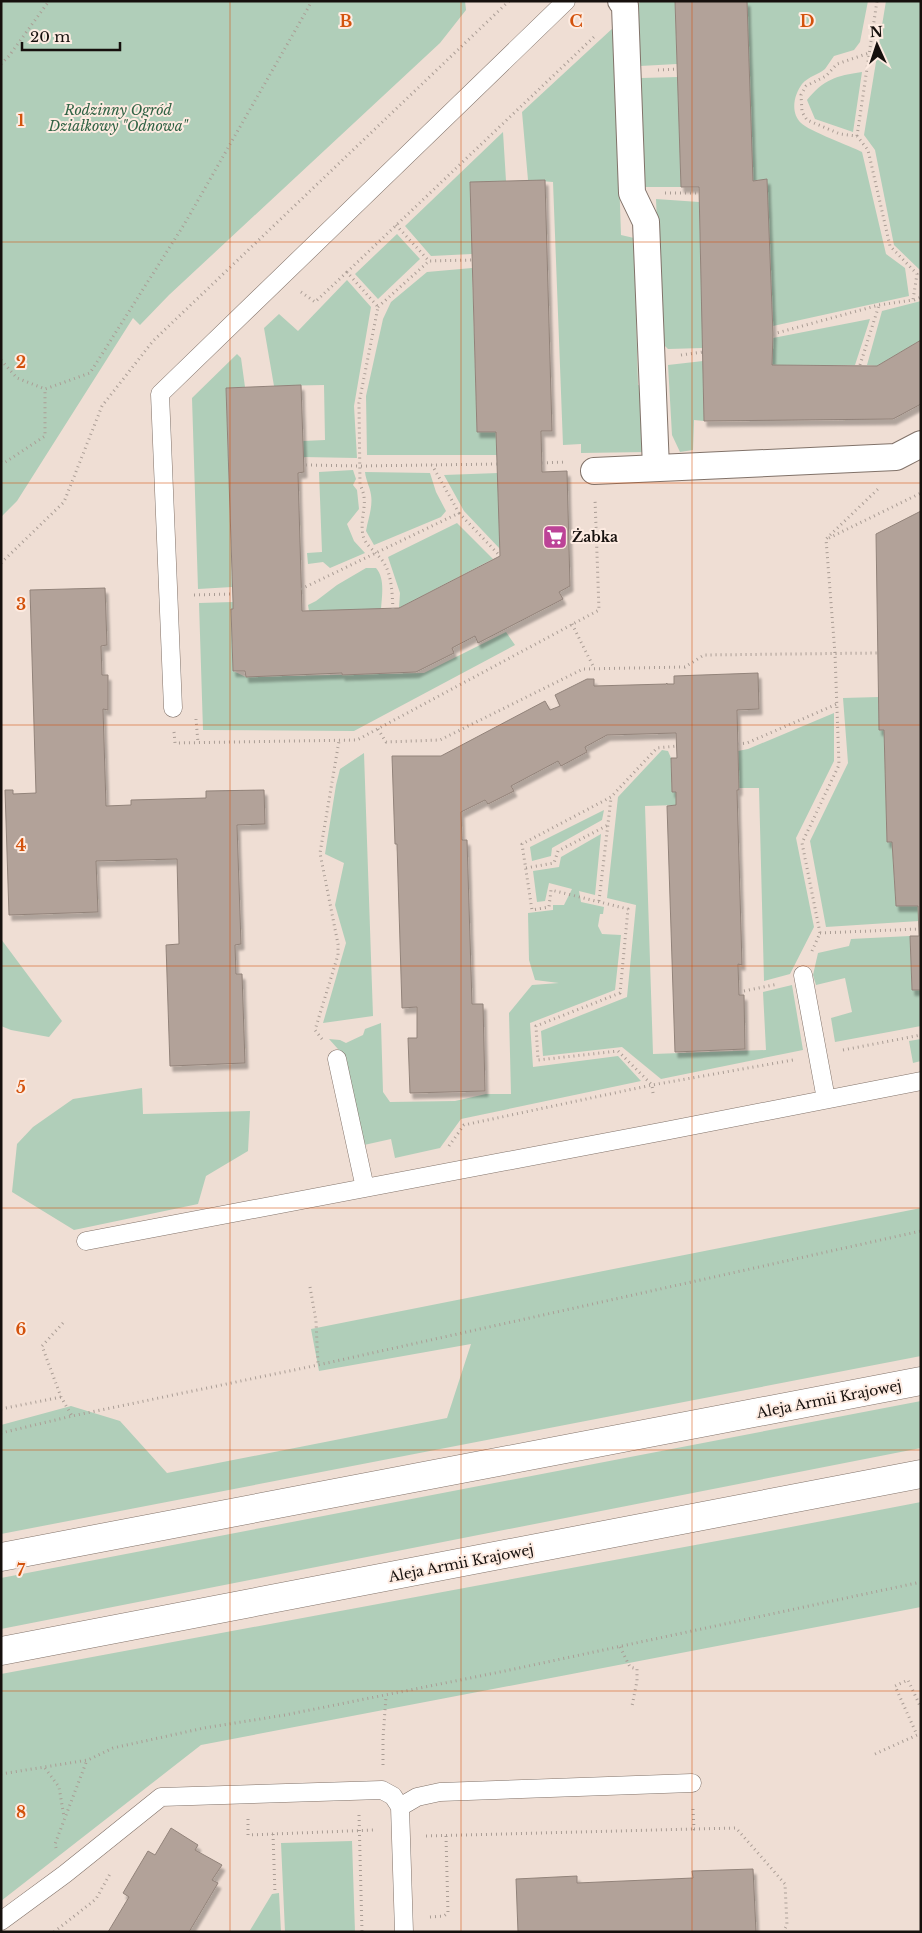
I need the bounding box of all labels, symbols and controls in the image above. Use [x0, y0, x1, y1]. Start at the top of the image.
text: B [340, 11, 353, 31]
text: C [569, 11, 583, 31]
text: D [800, 11, 814, 31]
scale bar [22, 20, 120, 52]
north arrow [852, 20, 902, 70]
text: N [869, 23, 883, 41]
text: 20 m [30, 27, 70, 46]
park label: Rodzinny Ogród Działkowy "Odnowa" [48, 101, 188, 135]
text: 1 [18, 110, 25, 130]
text: 2 [16, 352, 26, 372]
supermarket icon: Żabka [542, 524, 568, 550]
place label: Żabka [572, 528, 618, 546]
text: 3 [16, 594, 26, 614]
text: 4 [16, 835, 26, 855]
text: 5 [16, 1077, 26, 1097]
text: 6 [16, 1319, 27, 1339]
street label: Aleja Armii Krajowej [754, 1376, 903, 1422]
street label: Aleja Armii Krajowej [386, 1540, 535, 1586]
text: 7 [17, 1560, 26, 1580]
text: 8 [16, 1802, 26, 1822]

